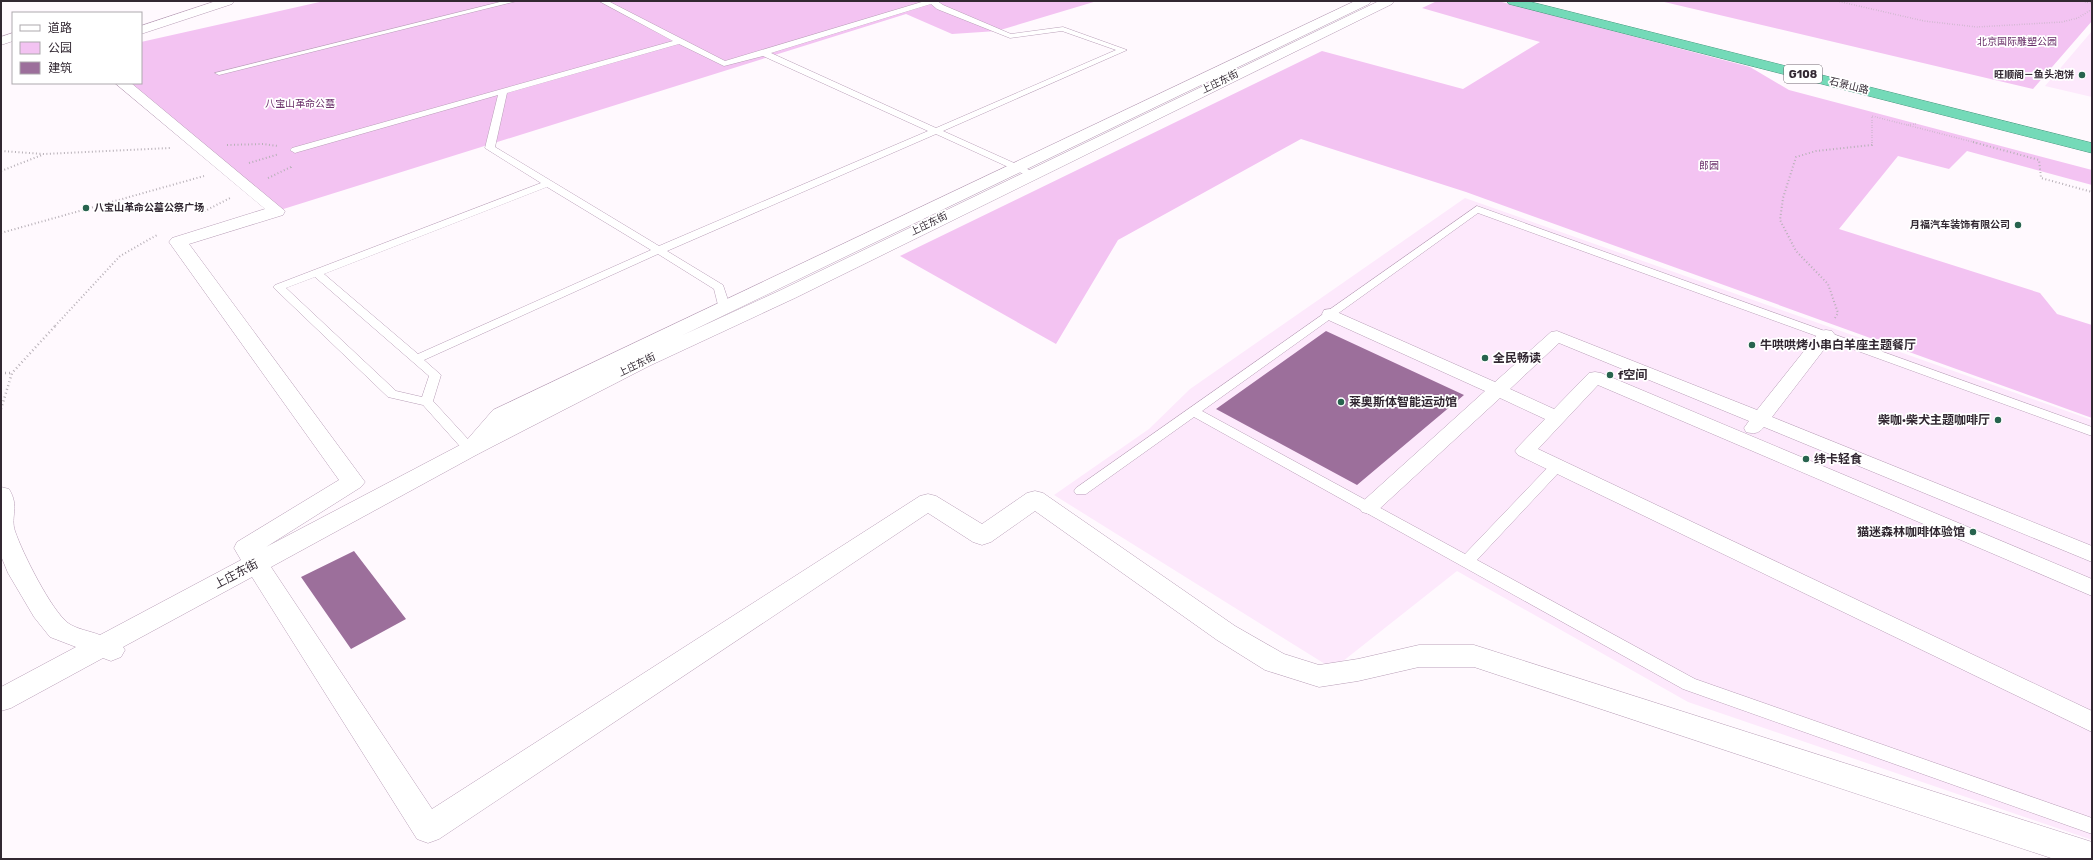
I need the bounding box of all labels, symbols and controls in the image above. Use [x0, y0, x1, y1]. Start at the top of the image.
legend [12, 12, 142, 84]
text: 道路 [48, 21, 72, 35]
park label: 北京国际雕塑公园 [1977, 36, 2057, 48]
text: 公园 [48, 41, 72, 55]
text: 建筑 [48, 61, 72, 75]
road number: G108 [1784, 65, 1822, 83]
street label: 上庄东街 [1199, 68, 1241, 96]
place label: 旺顺阁－鱼头泡饼 [1994, 69, 2074, 81]
marker: 旺顺阁－鱼头泡饼 [2077, 70, 2087, 80]
street label: 石景山路 [1828, 75, 1870, 97]
park label: 八宝山革命公墓 [265, 98, 335, 110]
park label: 郎园 [1699, 160, 1719, 172]
place label: 八宝山革命公墓公祭广场 [94, 202, 204, 214]
marker: 八宝山革命公墓公祭广场 [81, 203, 91, 213]
street label: 上庄东街 [908, 210, 950, 238]
place label: 月福汽车装饰有限公司 [1910, 219, 2010, 231]
marker: 月福汽车装饰有限公司 [2013, 220, 2023, 230]
place label: 牛哄哄烤小串白羊座主题餐厅 [1760, 338, 1916, 352]
marker: 牛哄哄烤小串白羊座主题餐厅 [1747, 340, 1757, 350]
street label: 上庄东街 [616, 351, 658, 379]
place label: 全民畅读 [1493, 351, 1541, 365]
marker: 全民畅读 [1480, 353, 1490, 363]
place label: f空间 [1618, 368, 1647, 382]
marker: f空间 [1605, 370, 1615, 380]
place label: 莱奥斯体智能运动馆 [1349, 395, 1457, 409]
marker: 莱奥斯体智能运动馆 [1336, 397, 1346, 407]
place label: 柴咖·柴犬主题咖啡厅 [1878, 413, 1990, 427]
marker: 柴咖·柴犬主题咖啡厅 [1993, 415, 2003, 425]
place label: 纬卡轻食 [1814, 452, 1862, 466]
marker: 纬卡轻食 [1801, 454, 1811, 464]
place label: 猫迷森林咖啡体验馆 [1857, 525, 1965, 539]
marker: 猫迷森林咖啡体验馆 [1968, 527, 1978, 537]
street label: 上庄东街 [212, 557, 260, 591]

